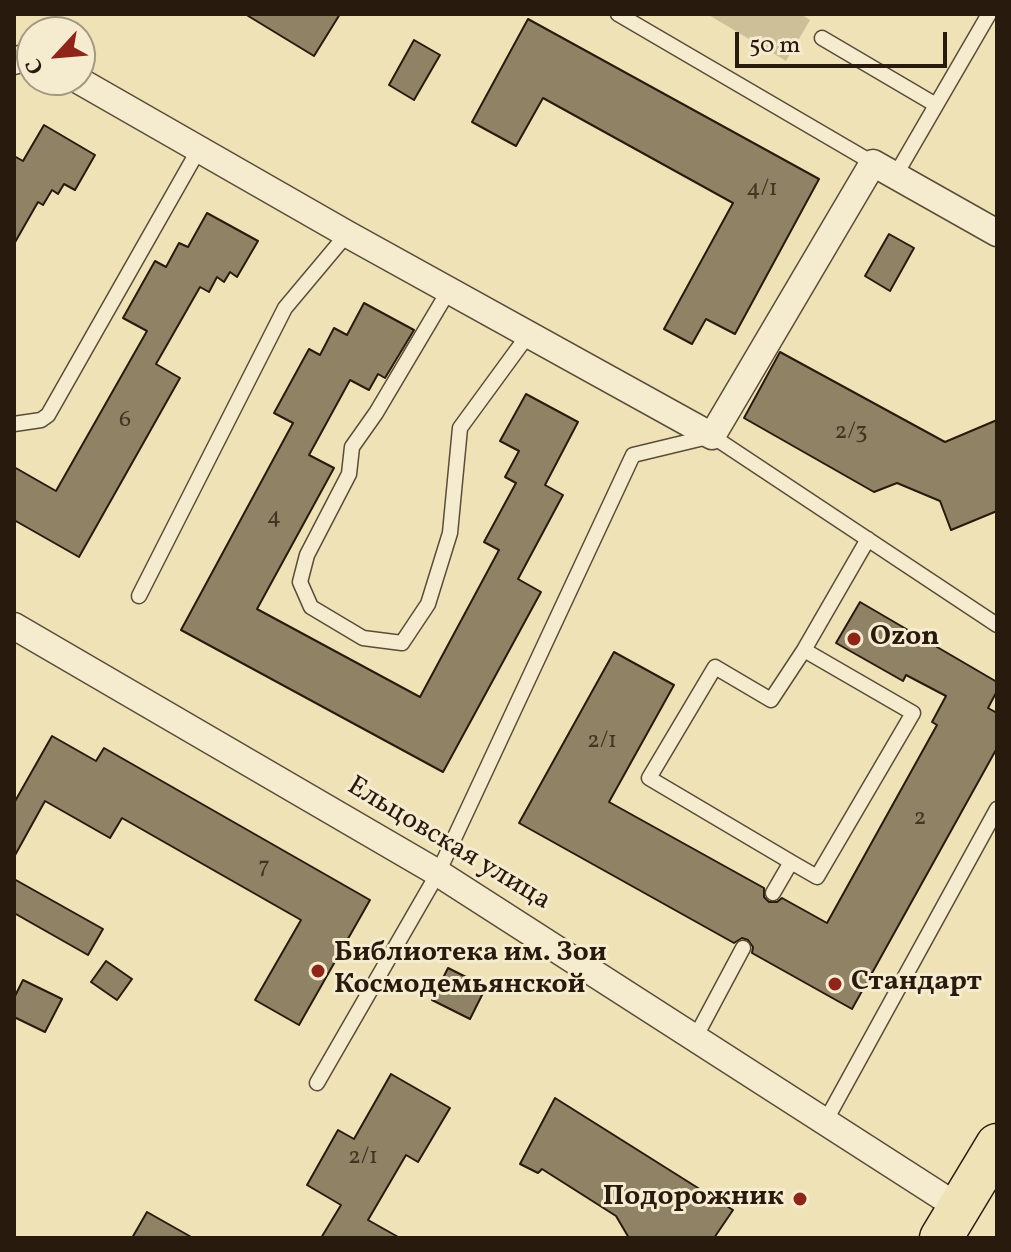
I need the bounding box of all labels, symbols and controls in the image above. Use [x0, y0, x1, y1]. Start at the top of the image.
north arrow [16, 16, 96, 96]
scale bar [739, 16, 951, 66]
text: 50 m [749, 29, 801, 63]
text: С [19, 53, 53, 79]
house number: 4/1 [746, 177, 778, 205]
house number: 6 [119, 408, 131, 436]
house number: 2/3 [834, 420, 868, 448]
house number: 4 [267, 505, 281, 533]
place label: Ozon [870, 622, 940, 656]
marker: Ozon [845, 630, 863, 648]
house number: 2/1 [587, 729, 617, 757]
street label: Ельцовская улица [340, 771, 556, 919]
house number: 2 [914, 806, 926, 834]
house number: 7 [258, 855, 270, 883]
place label: Библиотека им. Зои Космодемьянской [334, 938, 607, 1004]
marker: Библиотека им. Зои Космодемьянской [309, 962, 327, 980]
place label: Стандарт [851, 967, 982, 1001]
marker: Стандарт [826, 975, 844, 993]
house number: 2/1 [348, 1145, 378, 1173]
place label: Подорожник [603, 1182, 784, 1216]
marker: Подорожник [791, 1190, 809, 1208]

